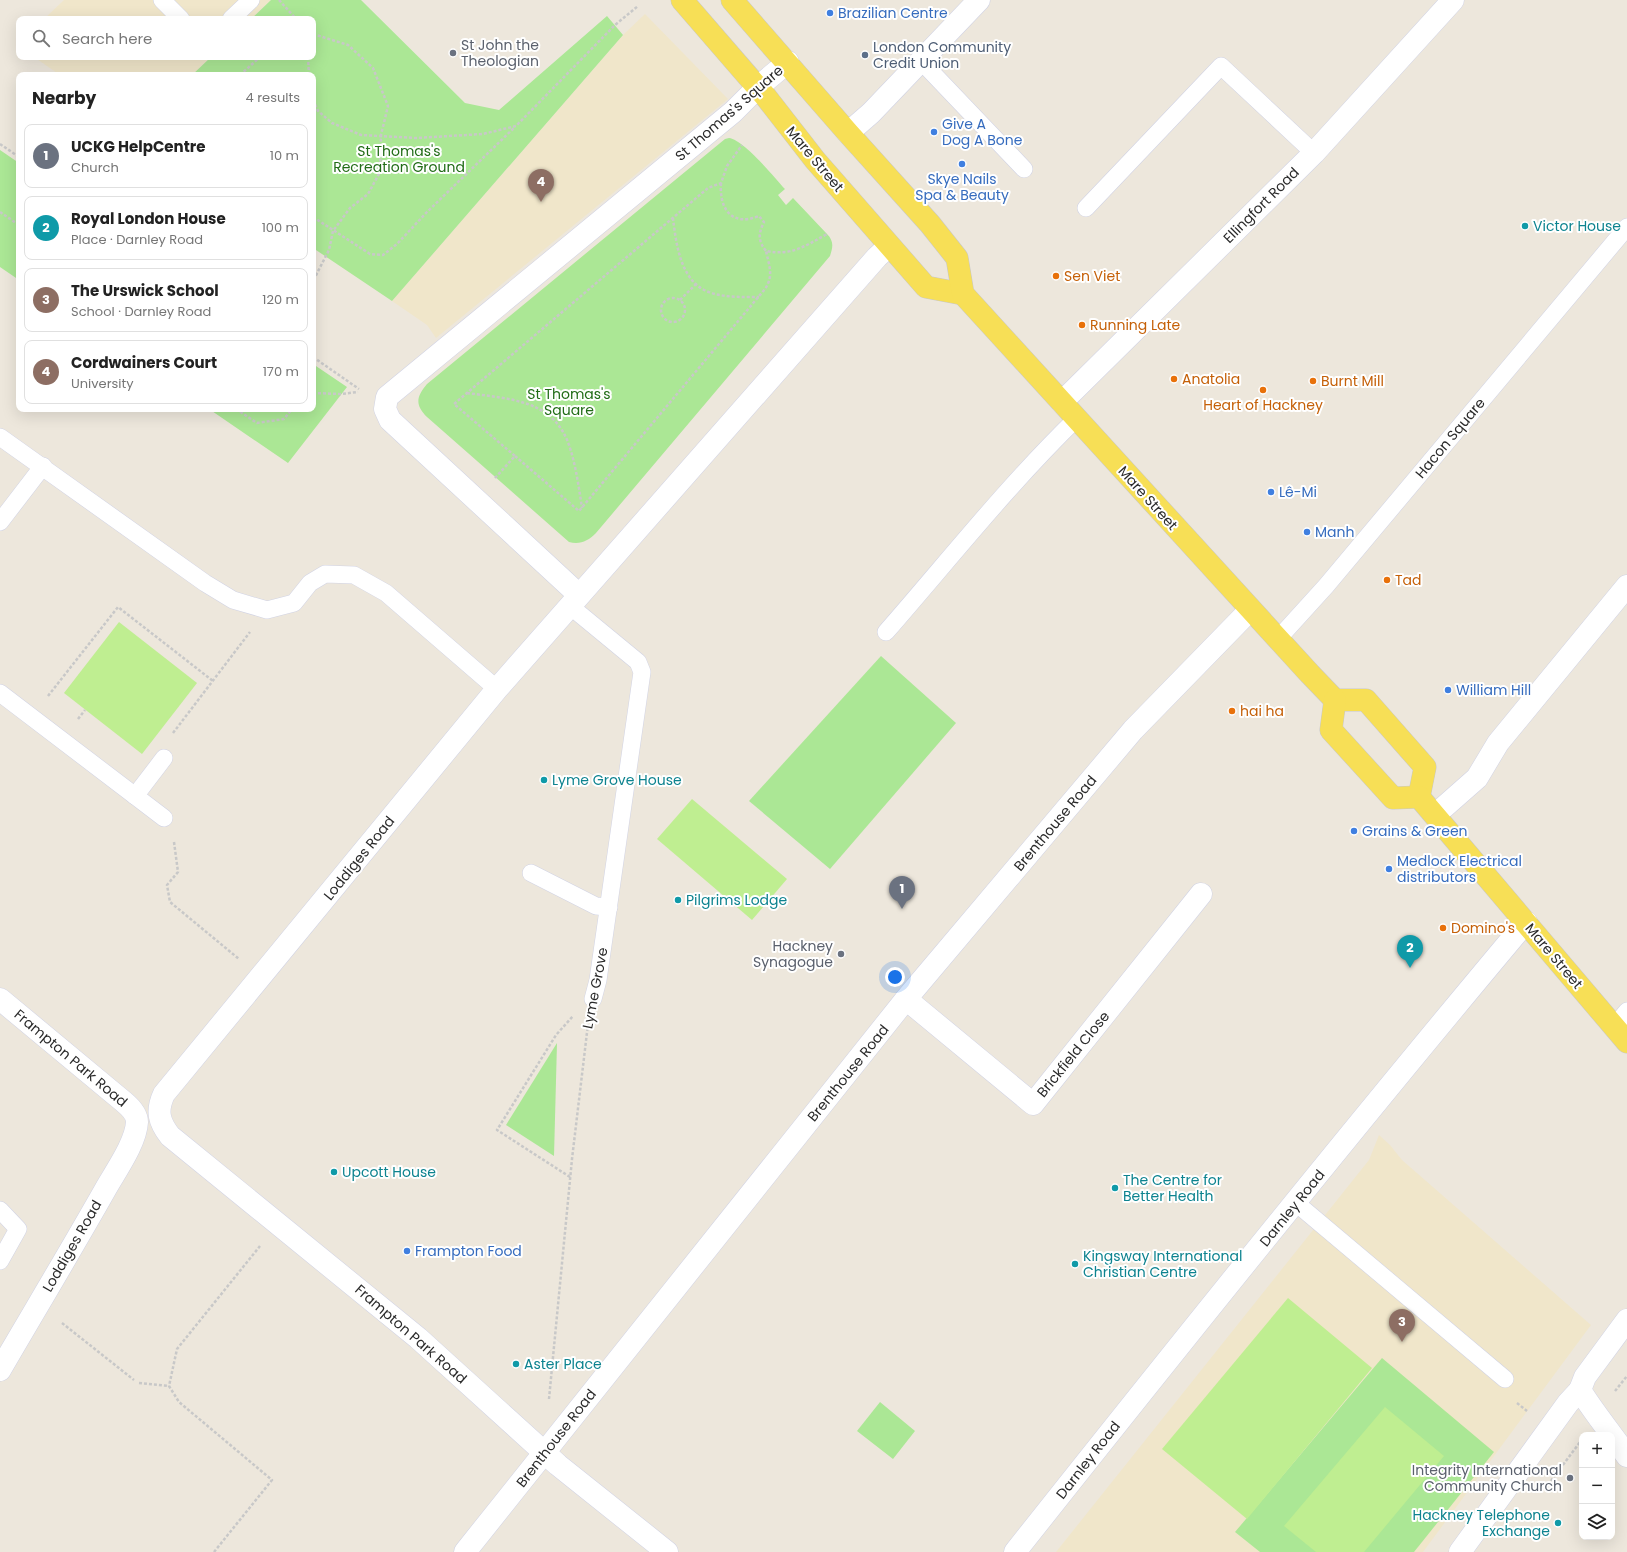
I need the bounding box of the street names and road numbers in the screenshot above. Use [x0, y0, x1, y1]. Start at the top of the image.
street label: St Thomas's Square [671, 60, 788, 165]
street label: Mare Street [782, 122, 848, 196]
street label: Ellingfort Road [1219, 163, 1303, 247]
street label: Hacon Square [1410, 393, 1490, 482]
street label: Mare Street [1114, 462, 1182, 534]
street label: Brenthouse Road [1009, 771, 1101, 875]
street label: Loddiges Road [319, 812, 399, 904]
street label: Mare Street [1521, 919, 1587, 993]
street label: Lyme Grove [577, 945, 613, 1030]
street label: Frampton Park Road [10, 1005, 132, 1111]
street label: Brickfield Close [1032, 1006, 1114, 1101]
street label: Brenthouse Road [803, 1020, 893, 1126]
street label: Darnley Road [1255, 1165, 1329, 1251]
street label: Loddiges Road [38, 1196, 106, 1296]
street label: Frampton Park Road [351, 1280, 471, 1388]
street label: Brenthouse Road [511, 1385, 601, 1491]
street label: Darnley Road [1051, 1417, 1125, 1503]

